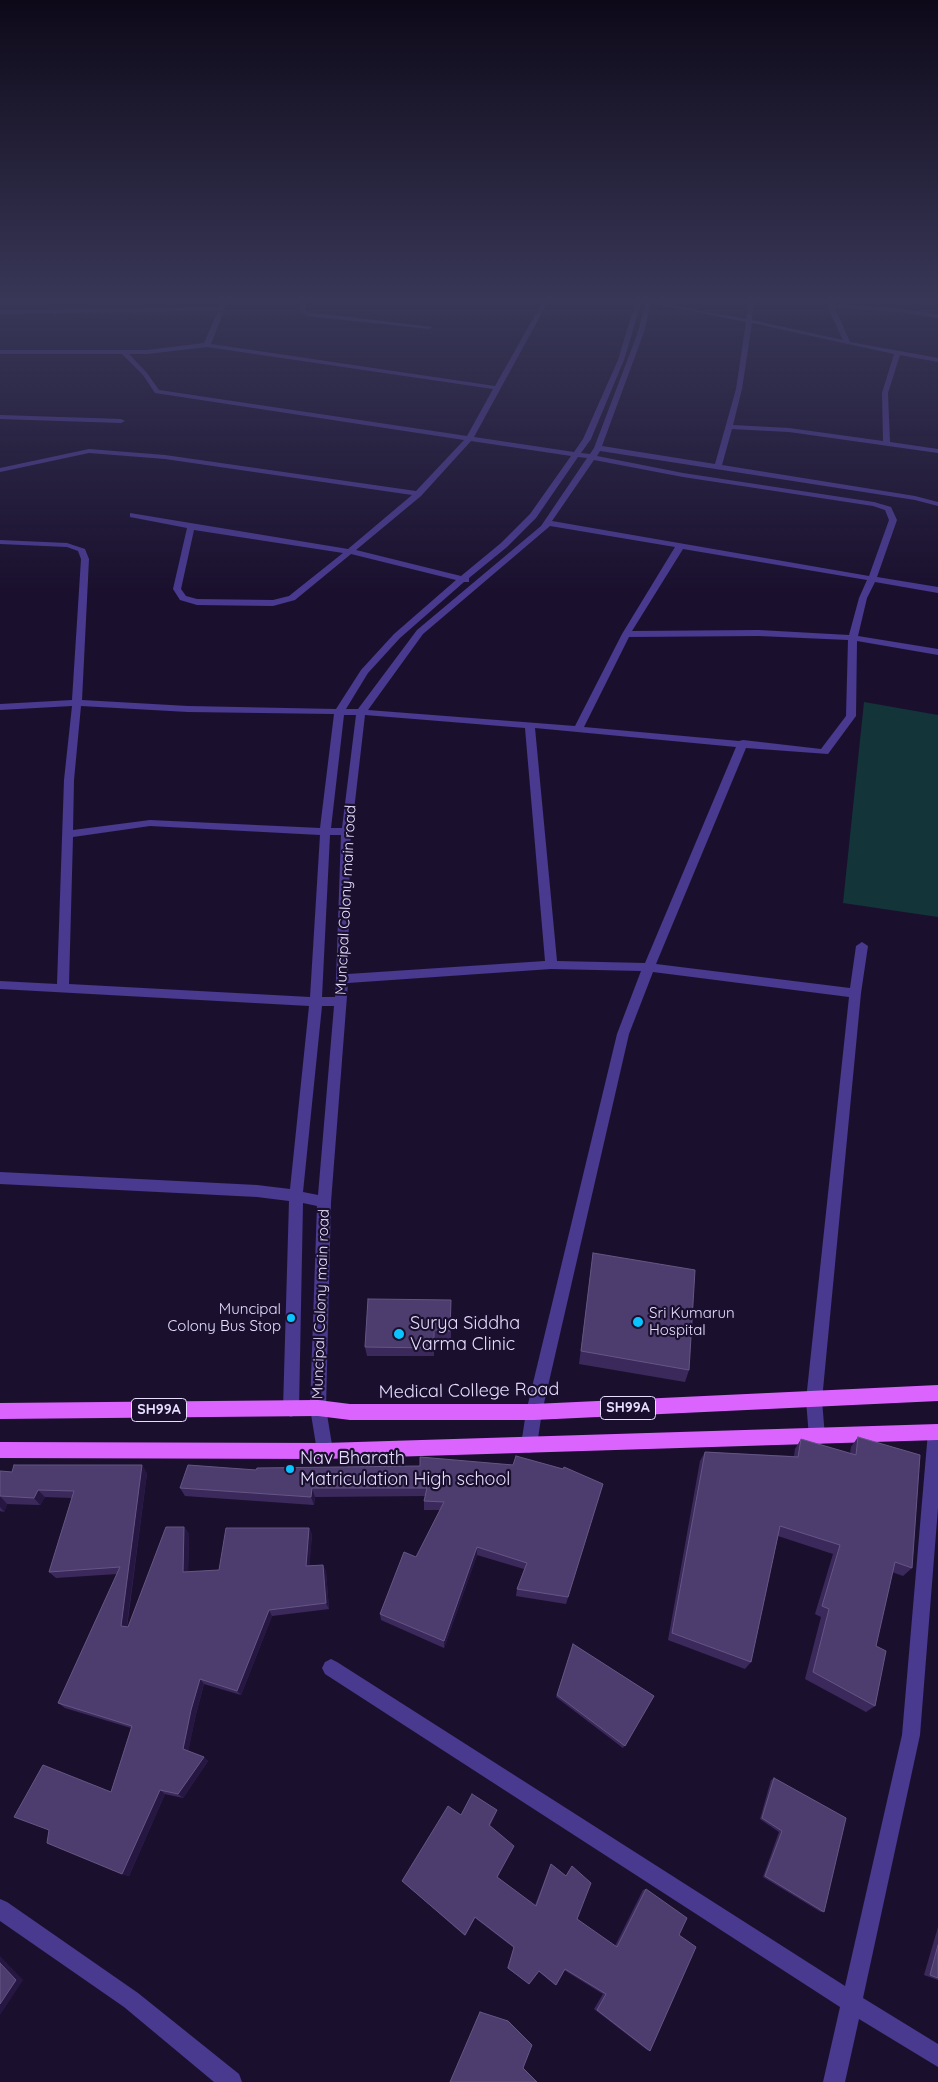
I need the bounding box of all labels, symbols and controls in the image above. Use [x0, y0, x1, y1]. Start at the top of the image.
street label: Muncipal Colony main road [332, 805, 360, 995]
street label: Muncipal Colony main road [309, 1209, 333, 1399]
place label: Muncipal Colony Bus Stop [168, 1300, 281, 1335]
place label: Sri Kumarun Hospital [649, 1304, 735, 1339]
marker: Muncipal Colony Bus Stop [285, 1312, 297, 1324]
place label: Surya Siddha Varma Clinic [410, 1313, 520, 1356]
marker: Sri Kumarun Hospital [631, 1315, 645, 1329]
marker: Surya Siddha Varma Clinic [392, 1327, 406, 1341]
street label: Medical College Road [379, 1379, 559, 1403]
road number: SH99A [600, 1396, 656, 1420]
road number: SH99A [132, 1398, 186, 1422]
place label: Nav Bharath Matriculation High school [300, 1448, 510, 1490]
marker: Nav Bharath Matriculation High school [284, 1463, 296, 1475]

